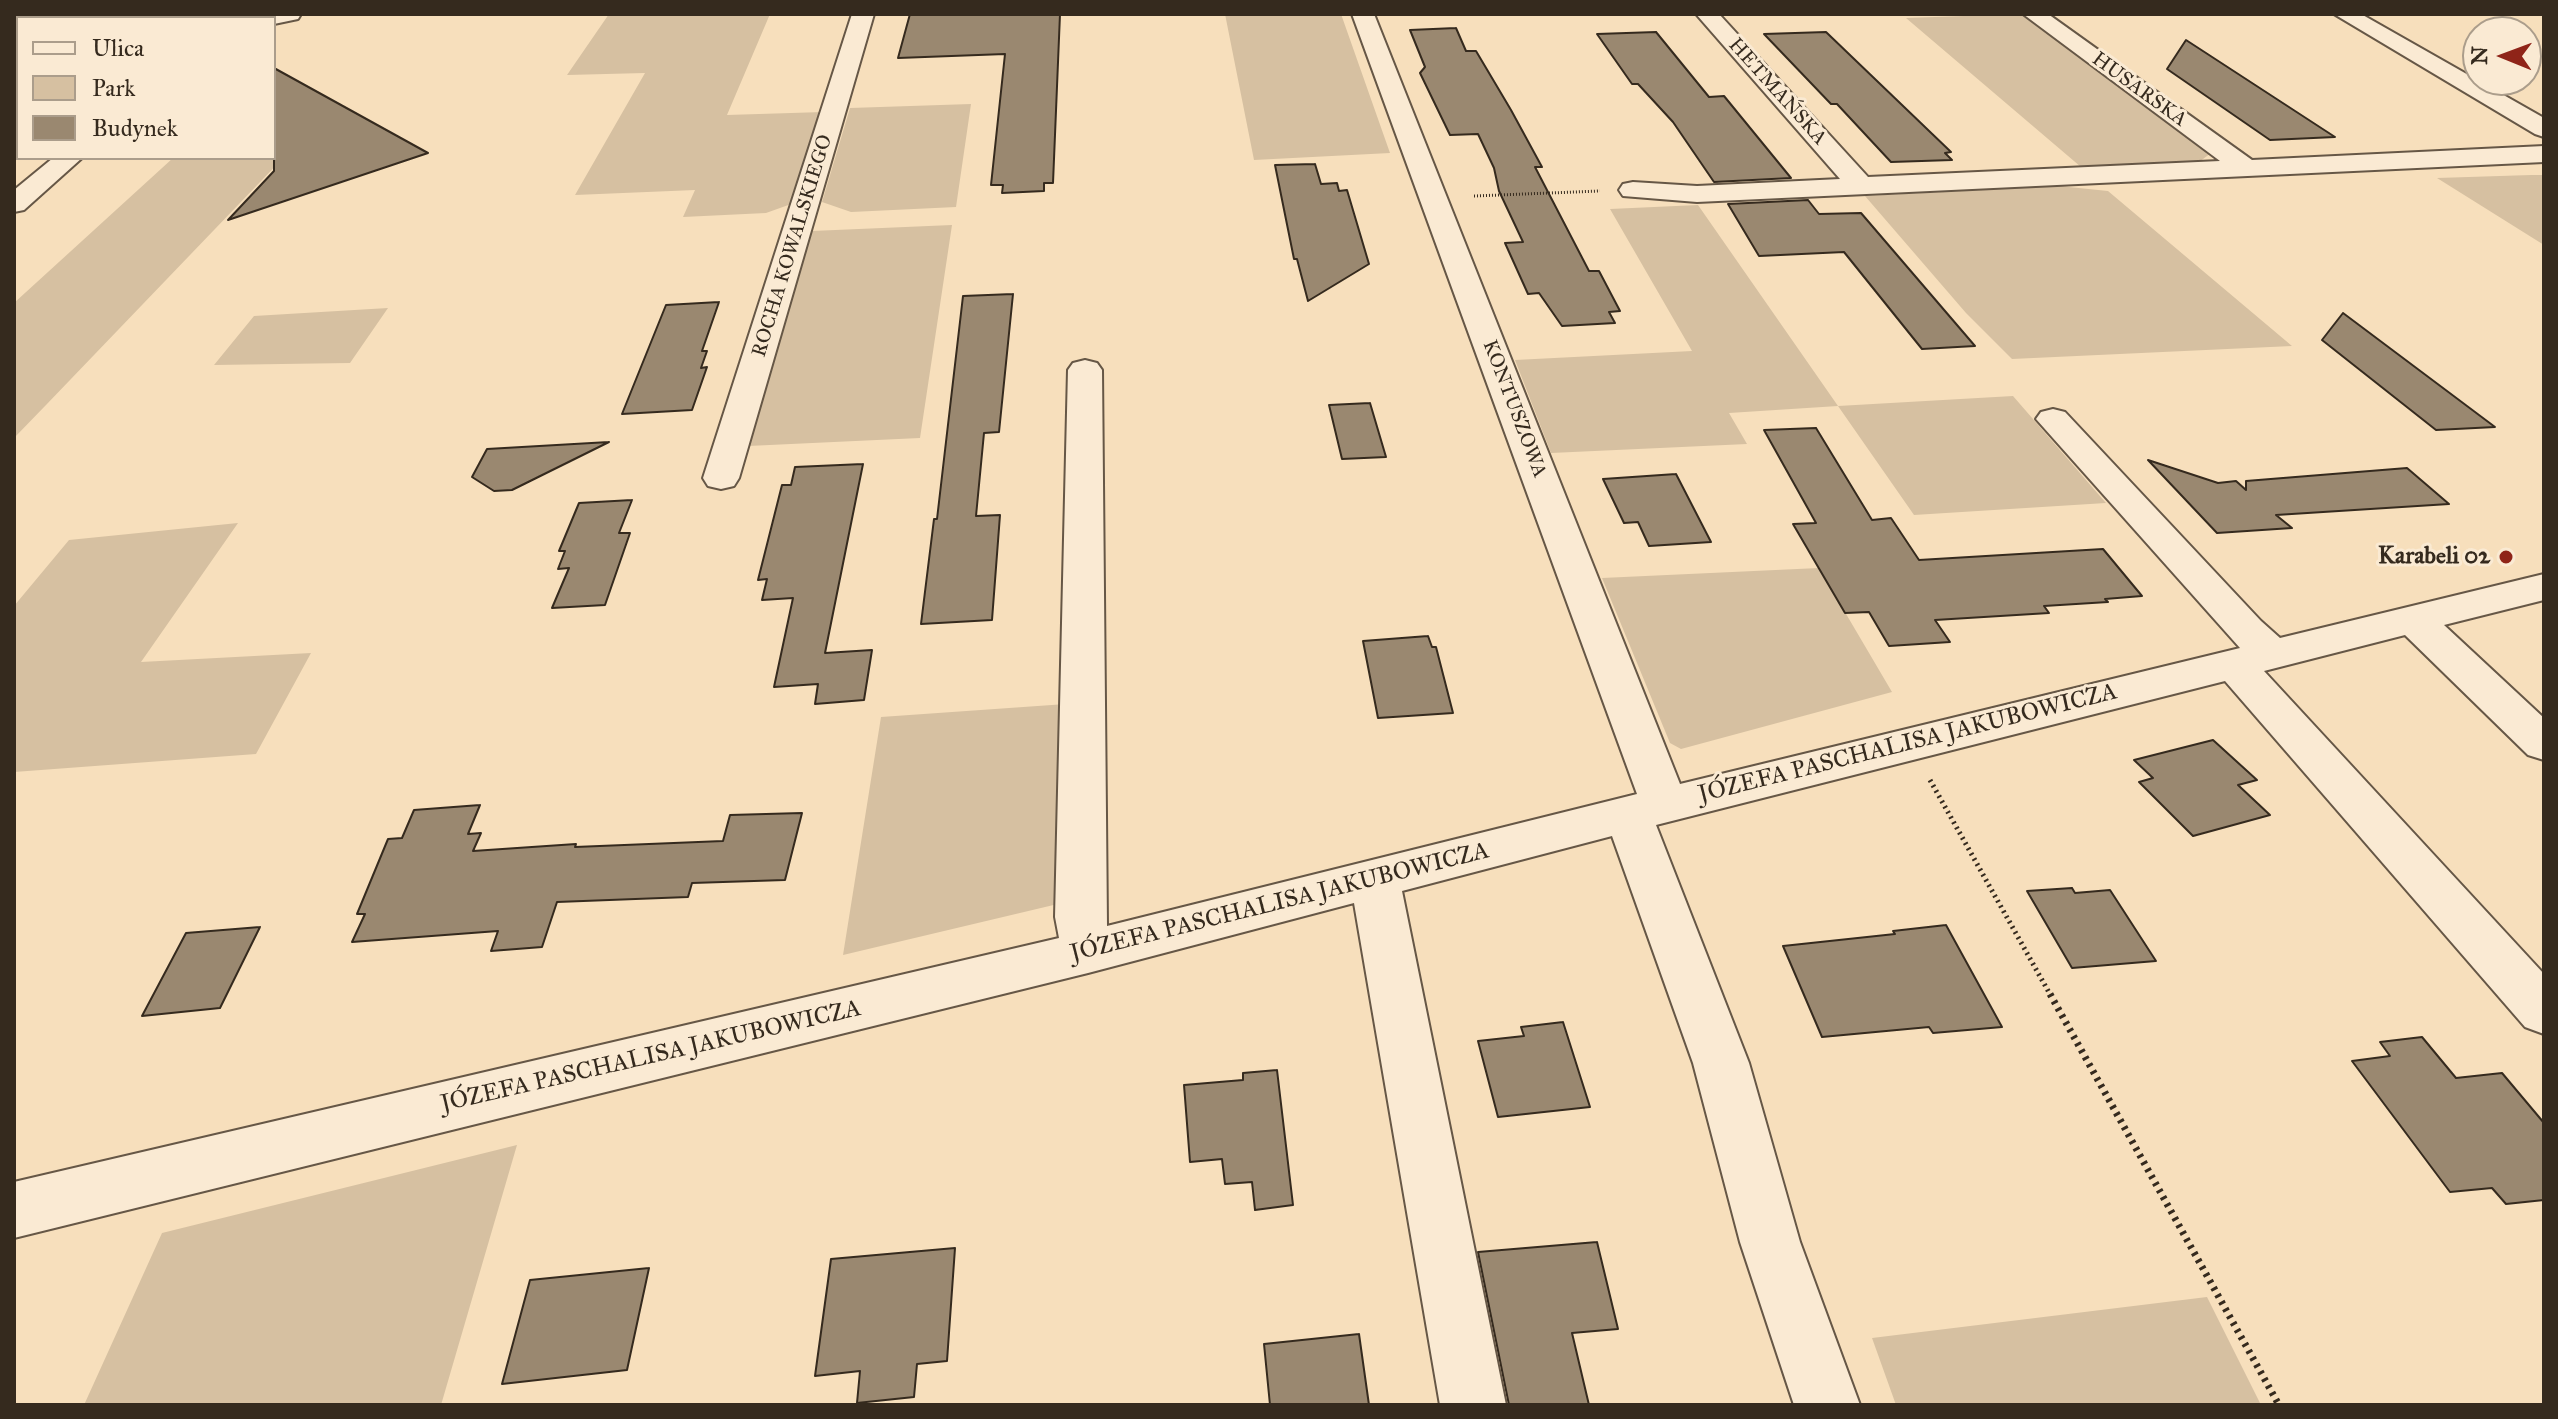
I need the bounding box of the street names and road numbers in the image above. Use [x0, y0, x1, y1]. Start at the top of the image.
street label: HETMAŃSKA [1723, 34, 1831, 150]
street label: HUSARSKA [2087, 48, 2191, 132]
street label: ROCHA KOWALSKIEGO [748, 132, 838, 360]
street label: KONTUSZOWA [1477, 337, 1551, 481]
street label: JÓZEFA PASCHALISA JAKUBOWICZA [1696, 678, 2120, 810]
street label: JÓZEFA PASCHALISA JAKUBOWICZA [1068, 837, 1492, 969]
street label: JÓZEFA PASCHALISA JAKUBOWICZA [438, 995, 864, 1119]

